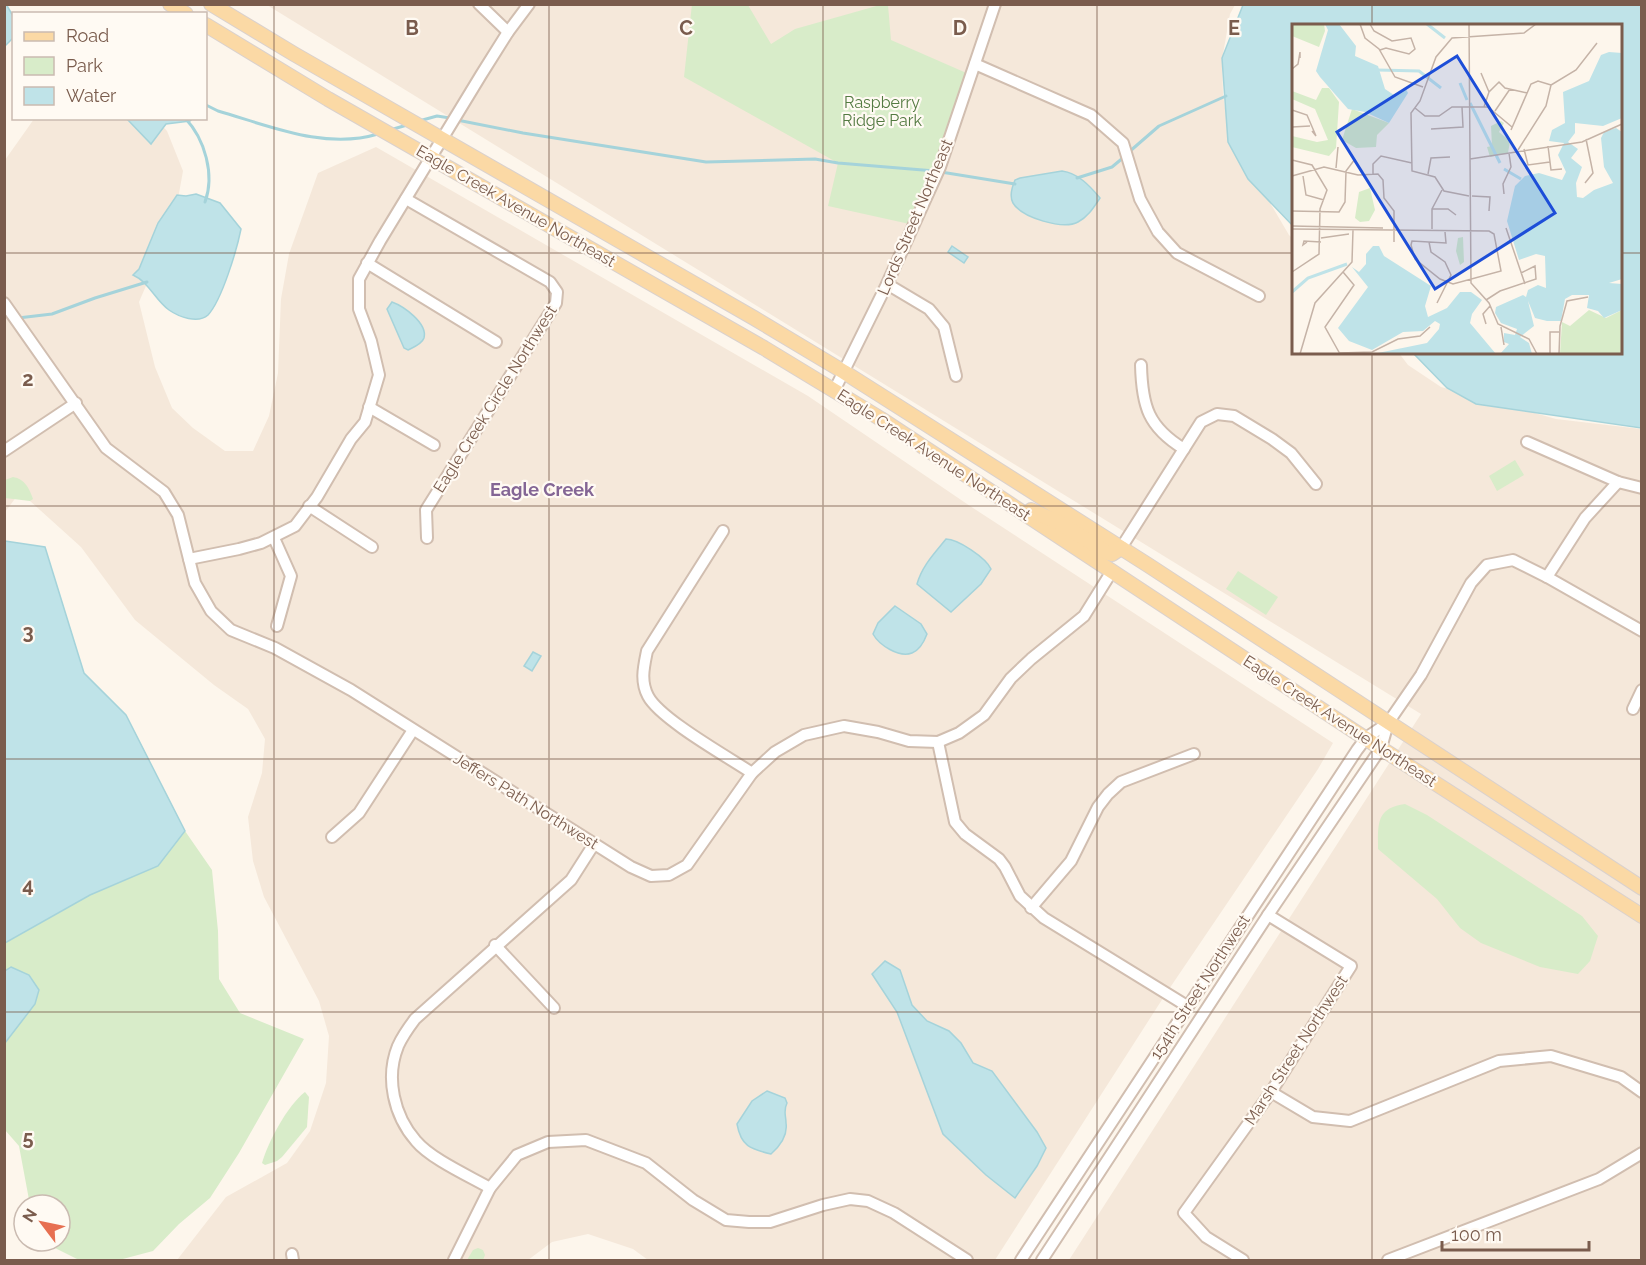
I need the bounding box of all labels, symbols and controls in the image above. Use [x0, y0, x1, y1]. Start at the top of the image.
legend [12, 12, 207, 120]
text: B [405, 16, 419, 40]
text: C [679, 16, 693, 40]
text: D [953, 16, 967, 40]
text: E [1228, 16, 1240, 40]
inset map [1292, 24, 1622, 354]
text: Road [66, 25, 109, 46]
text: Park [66, 55, 103, 76]
text: Water [66, 85, 117, 106]
park label: Raspberry Ridge Park [842, 93, 922, 130]
street label: Lords Street Northeast [874, 136, 957, 298]
street label: Eagle Creek Avenue Northeast [413, 141, 619, 271]
street label: Eagle Creek Circle Northwest [429, 302, 561, 496]
text: 2 [22, 367, 34, 391]
street label: Eagle Creek Avenue Northeast [834, 385, 1035, 525]
district label: Eagle Creek [490, 478, 594, 500]
text: 3 [22, 620, 34, 644]
street label: Eagle Creek Avenue Northeast [1240, 651, 1441, 791]
street label: Jeffers Path Northwest [450, 749, 602, 854]
text: 4 [22, 873, 34, 897]
street label: 154th Street Northwest [1146, 911, 1254, 1063]
street label: Marsh Street Northwest [1240, 971, 1352, 1129]
text: 5 [22, 1126, 34, 1150]
north arrow [12, 1193, 72, 1253]
text: N [18, 1205, 41, 1226]
scale bar [1442, 1214, 1589, 1252]
text: 100 m [1451, 1224, 1502, 1245]

